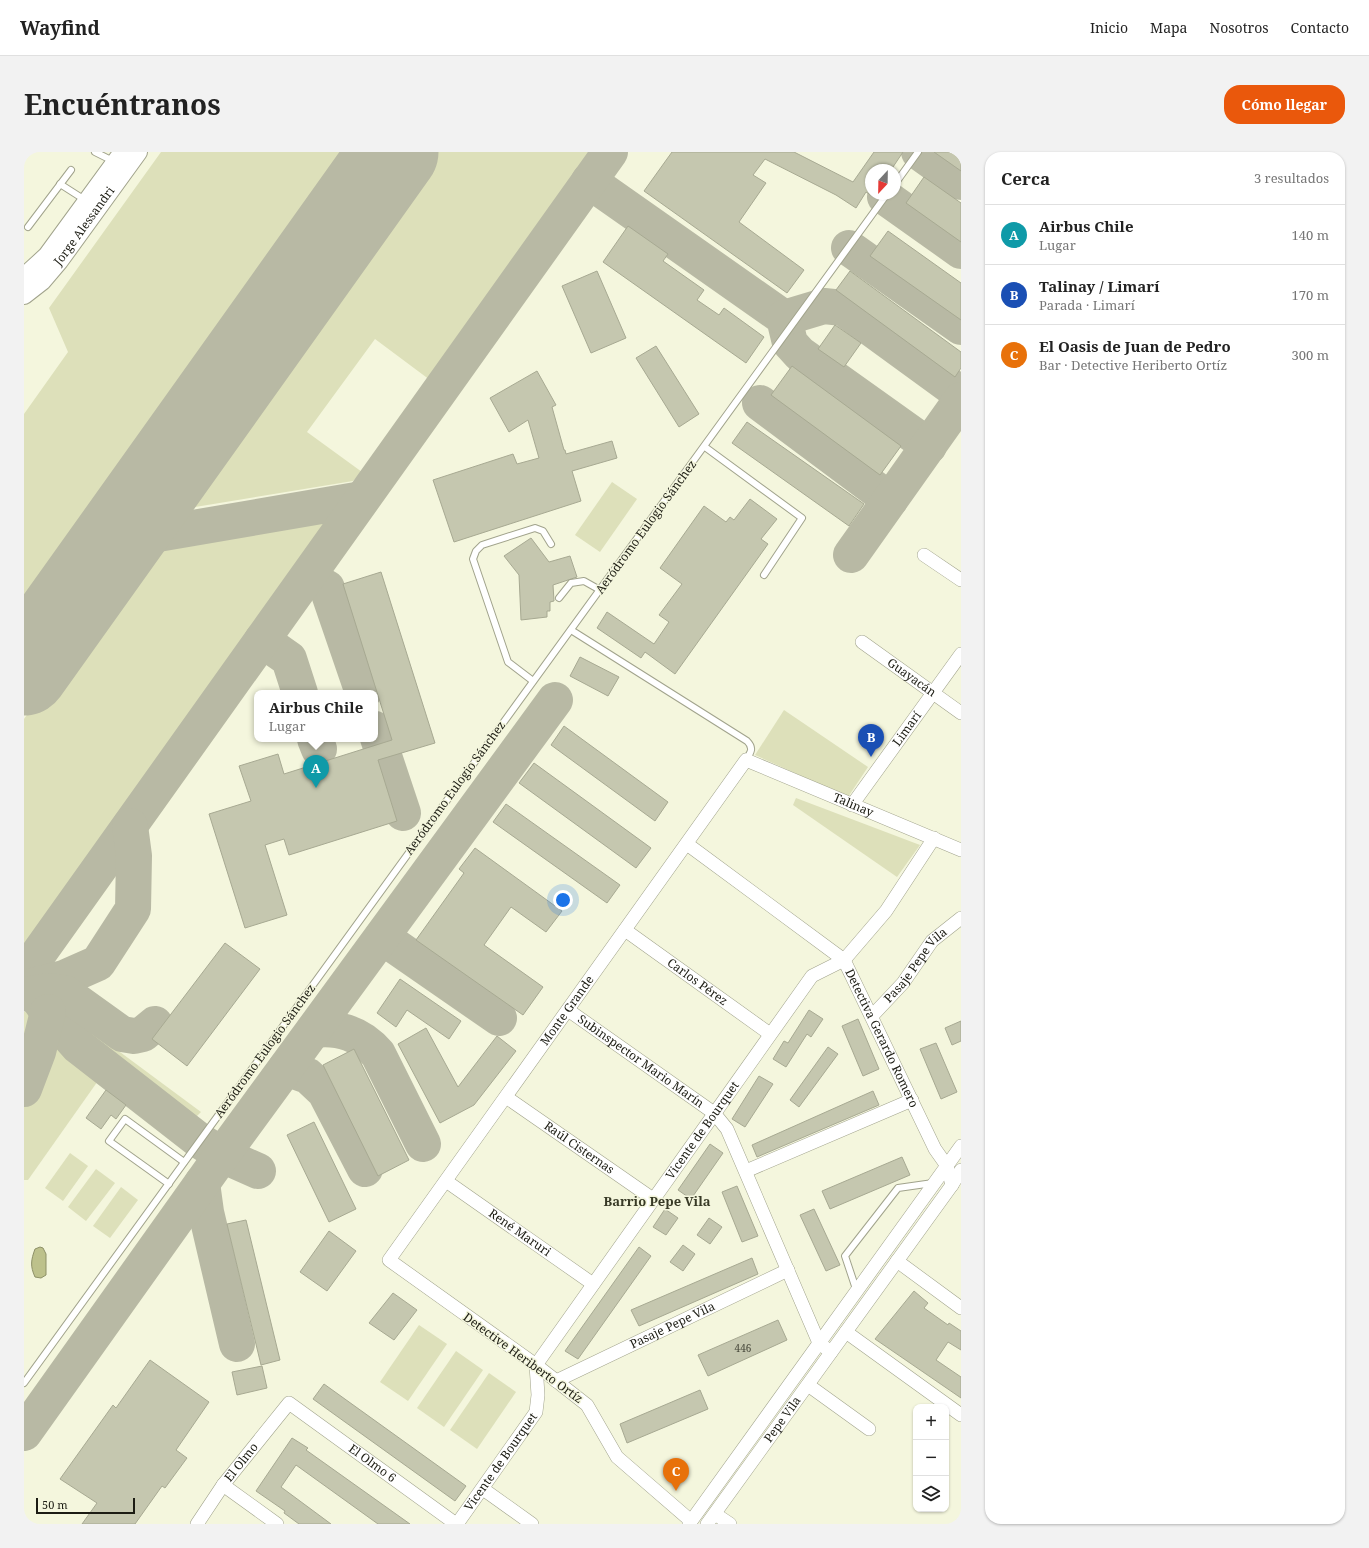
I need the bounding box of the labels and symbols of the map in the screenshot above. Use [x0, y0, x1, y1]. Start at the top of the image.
north arrow [865, 164, 901, 200]
street label: Jorge Alessandri [49, 183, 118, 270]
street label: Aeródromo Eulogio Sánchez [591, 456, 700, 597]
street label: Guayacán [884, 654, 940, 701]
street label: Limarí [888, 708, 925, 749]
street label: Aeródromo Eulogio Sánchez [400, 717, 509, 858]
pin: B [858, 724, 884, 757]
pin: A [303, 755, 329, 788]
street label: Talinay [831, 788, 877, 821]
your location [553, 890, 573, 910]
street label: Pasaje Pepe Vila [880, 923, 950, 1006]
street label: Carlos Pérez [664, 954, 731, 1009]
street label: Detectiva Gerardo Romero [841, 966, 923, 1110]
street label: Monte Grande [536, 972, 598, 1048]
street label: Aeródromo Eulogio Sánchez [210, 980, 319, 1121]
street label: Subinspector Mario Marín [574, 1010, 708, 1112]
street label: Vicente de Bourquet [661, 1078, 743, 1182]
street label: Raúl Cisternas [541, 1117, 618, 1178]
district label: Barrio Pepe Vila [603, 1192, 711, 1210]
street label: René Maruri [485, 1204, 555, 1260]
street label: Pasaje Pepe Vila [627, 1297, 718, 1352]
street label: Detective Heriberto Ortíz [460, 1308, 587, 1407]
house number: 446 [735, 1341, 752, 1355]
street label: Pepe Vila [760, 1392, 805, 1446]
street label: Vicente de Bourquet [460, 1409, 541, 1514]
street label: El Olmo [220, 1439, 262, 1485]
street label: El Olmo 6 [345, 1440, 400, 1486]
pin: C [663, 1458, 689, 1491]
scale bar [36, 1496, 135, 1515]

